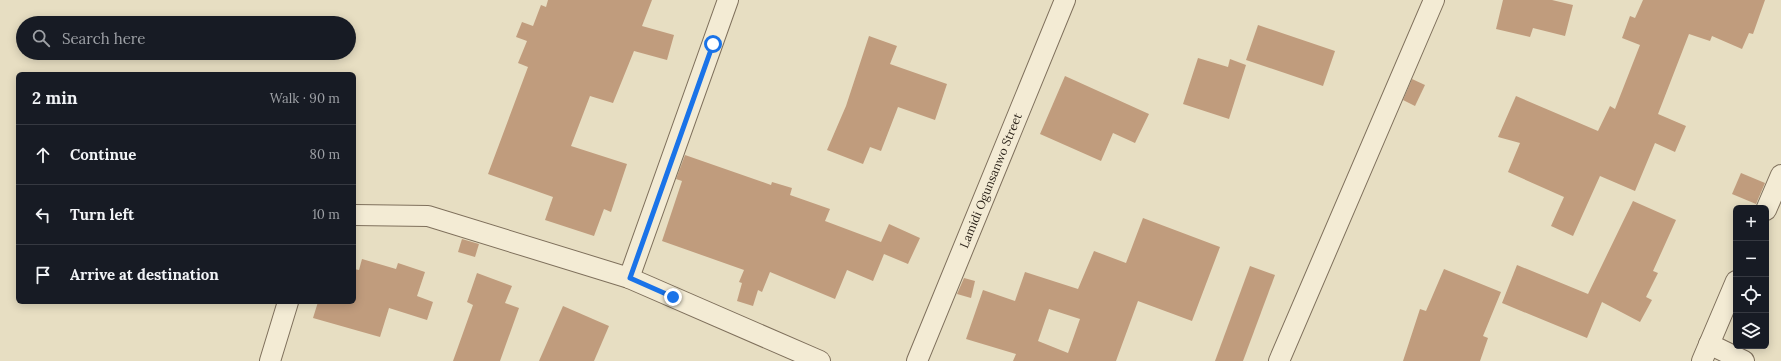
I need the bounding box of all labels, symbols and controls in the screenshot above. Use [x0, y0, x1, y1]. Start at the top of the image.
search box [16, 16, 356, 60]
icon: search [30, 27, 52, 49]
text: Search here [62, 29, 145, 48]
route start [704, 35, 722, 53]
text: 2 min [32, 87, 78, 109]
text: Walk · 90 m [270, 90, 340, 107]
street label: Lamidi Ogunsanwo Street [956, 110, 1025, 250]
icon: ahead [32, 144, 54, 166]
text: Continue [70, 145, 136, 164]
text: 80 m [310, 146, 340, 163]
icon: left [32, 204, 54, 226]
text: Turn left [70, 205, 134, 224]
map controls [1733, 205, 1769, 349]
button: + [1733, 205, 1769, 241]
text: 10 m [312, 206, 340, 223]
button: − [1733, 241, 1769, 277]
icon: arrive [32, 264, 54, 286]
text: Arrive at destination [70, 265, 219, 284]
button: locate [1733, 277, 1769, 313]
route end [664, 288, 682, 306]
button: layers [1733, 313, 1769, 349]

